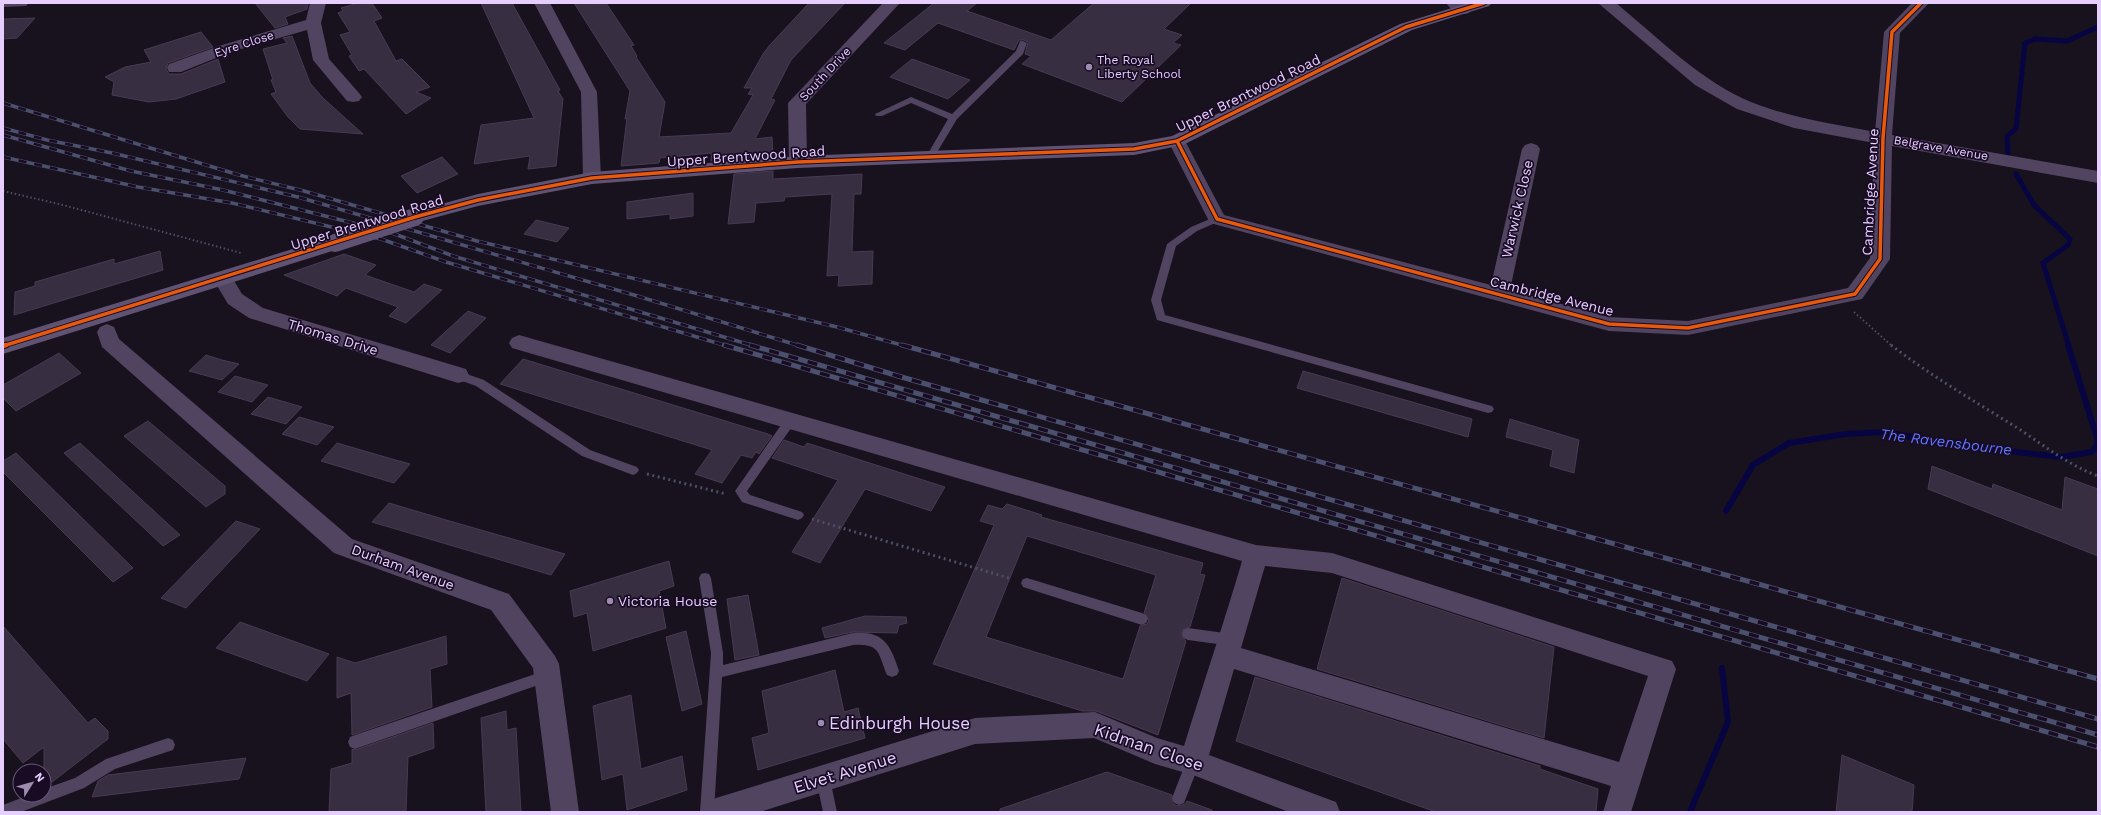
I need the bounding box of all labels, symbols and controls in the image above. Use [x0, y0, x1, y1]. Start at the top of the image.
street label: Eyre Close [213, 28, 275, 60]
street label: South Drive [796, 44, 854, 104]
street label: Upper Brentwood Road [1173, 51, 1323, 135]
place label: The Royal Liberty School [1097, 53, 1182, 81]
marker: The Royal Liberty School [1084, 62, 1094, 72]
street label: Cambridge Avenue [1859, 128, 1881, 256]
street label: Belgrave Avenue [1893, 133, 1989, 163]
street label: Upper Brentwood Road [666, 142, 826, 170]
street label: Warwick Close [1498, 159, 1536, 259]
street label: Upper Brentwood Road [289, 191, 445, 253]
street label: Cambridge Avenue [1488, 273, 1616, 319]
street label: Thomas Drive [286, 316, 380, 358]
water label: The Ravensbourne [1879, 425, 2013, 459]
street label: Durham Avenue [349, 541, 457, 593]
place label: Victoria House [618, 593, 717, 609]
marker: Victoria House [605, 596, 615, 606]
place label: Edinburgh House [829, 713, 970, 733]
marker: Edinburgh House [816, 718, 826, 728]
street label: Kidman Close [1092, 719, 1206, 775]
street label: Elvet Avenue [791, 747, 899, 797]
north arrow [12, 763, 52, 803]
text: N [32, 770, 47, 784]

